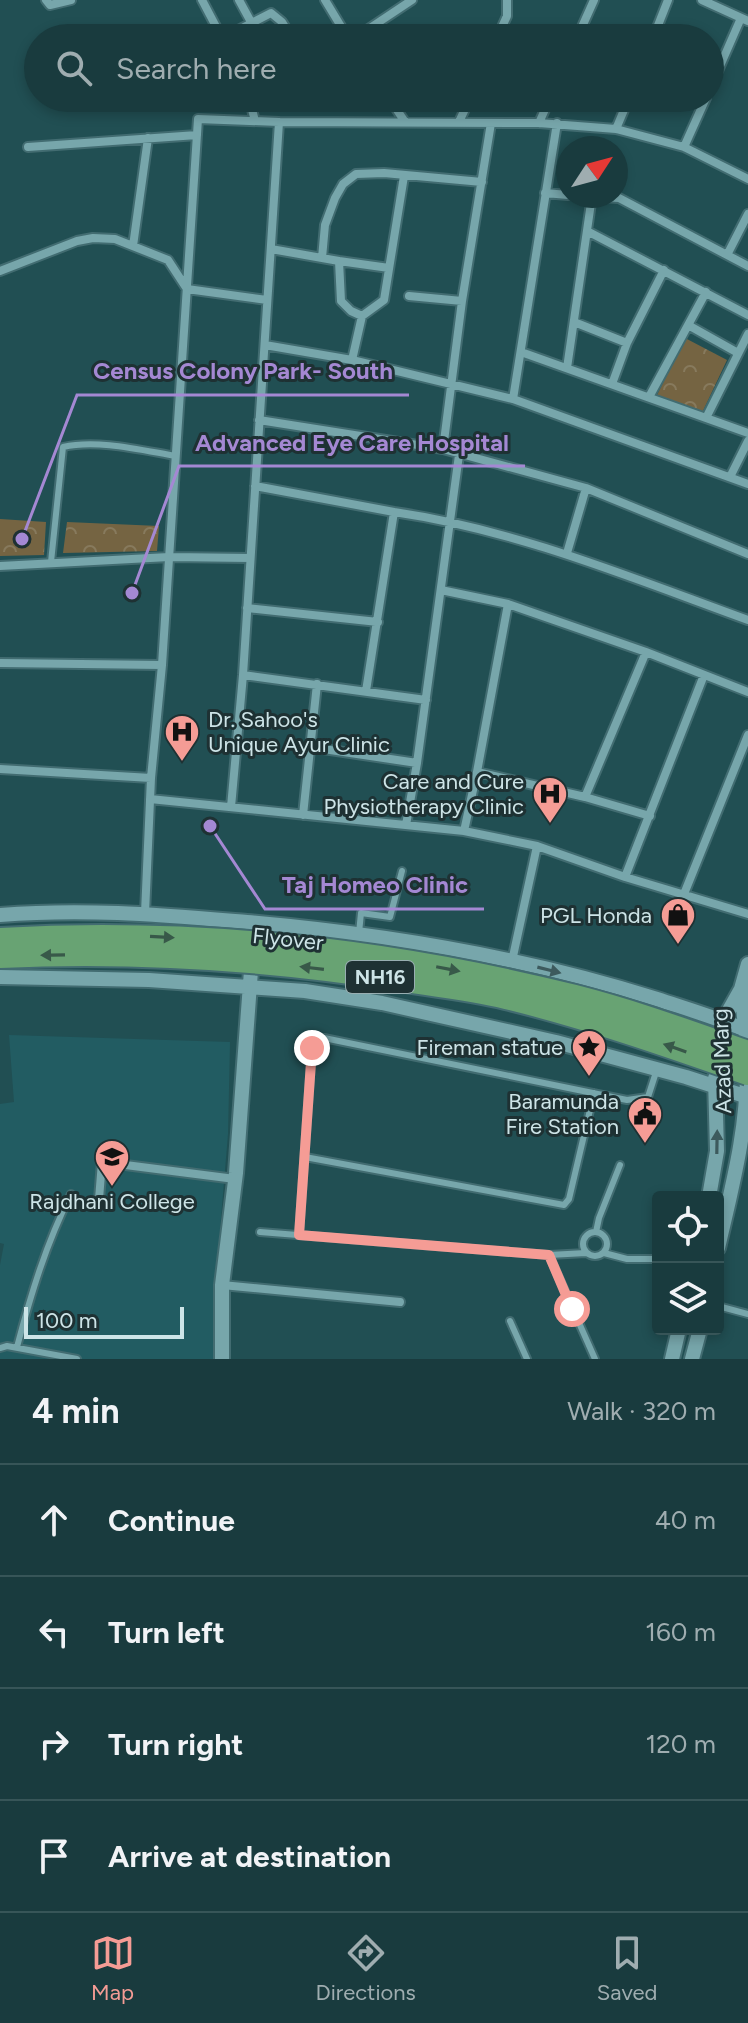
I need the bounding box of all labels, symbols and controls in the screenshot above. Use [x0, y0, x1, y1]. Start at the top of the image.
search box [24, 24, 724, 112]
icon: search [52, 46, 96, 90]
text: Search here [116, 50, 276, 87]
north arrow [556, 136, 628, 208]
callout: Census Colony Park- South [77, 347, 409, 395]
text: Census Colony Park- South [93, 356, 393, 385]
callout: Advanced Eye Care Hospital [179, 418, 525, 466]
text: Advanced Eye Care Hospital [195, 428, 509, 457]
place label: Dr. Sahoo's Unique Ayur Clinic [208, 706, 390, 758]
hospital icon: Dr. Sahoo's Unique Ayur Clinic [163, 713, 201, 763]
place label: Care and Cure Physiotherapy Clinic [323, 768, 524, 820]
hospital icon: Care and Cure Physiotherapy Clinic [531, 775, 569, 825]
callout: Taj Homeo Clinic [265, 861, 484, 909]
text: Taj Homeo Clinic [282, 870, 468, 899]
shop icon: PGL Honda [659, 896, 697, 946]
place label: PGL Honda [540, 902, 652, 929]
street label: Flyover [251, 922, 325, 956]
one-way arrow [150, 931, 175, 944]
one-way arrow [40, 949, 65, 961]
one-way arrow [299, 961, 324, 974]
road number: NH16 [346, 961, 414, 993]
one-way arrow [436, 963, 461, 975]
one-way arrow [537, 964, 562, 976]
street label: Azad Marg [707, 1008, 737, 1114]
place icon: Fireman statue [570, 1028, 608, 1078]
route end [294, 1030, 330, 1066]
place label: Fireman statue [417, 1034, 563, 1061]
one-way arrow [662, 1042, 686, 1054]
place label: Baramunda Fire Station [506, 1088, 619, 1140]
public building icon: Baramunda Fire Station [626, 1095, 664, 1145]
one-way arrow [711, 1129, 723, 1154]
school or university icon: Rajdhani College [93, 1138, 131, 1188]
place label: Rajdhani College [29, 1188, 195, 1215]
map controls [652, 1191, 724, 1335]
button: locate [652, 1191, 724, 1263]
button: layers [652, 1263, 724, 1335]
route start [554, 1291, 590, 1327]
scale bar [24, 1303, 184, 1339]
text: 100 m [36, 1307, 97, 1334]
text: 4 min [32, 1391, 119, 1432]
text: Walk · 320 m [567, 1395, 716, 1427]
icon: ahead [32, 1498, 76, 1542]
text: Continue [108, 1502, 235, 1539]
text: 40 m [655, 1504, 716, 1536]
icon: left [32, 1610, 76, 1654]
text: Turn left [108, 1614, 225, 1651]
text: 160 m [645, 1616, 716, 1648]
icon: right [32, 1722, 76, 1766]
text: Turn right [108, 1726, 243, 1763]
text: 120 m [646, 1728, 716, 1760]
icon: arrive [32, 1834, 76, 1878]
text: Arrive at destination [108, 1838, 391, 1875]
tab: Map [91, 1931, 135, 2006]
tab: Directions [316, 1931, 416, 2006]
tab: Saved [597, 1931, 657, 2006]

